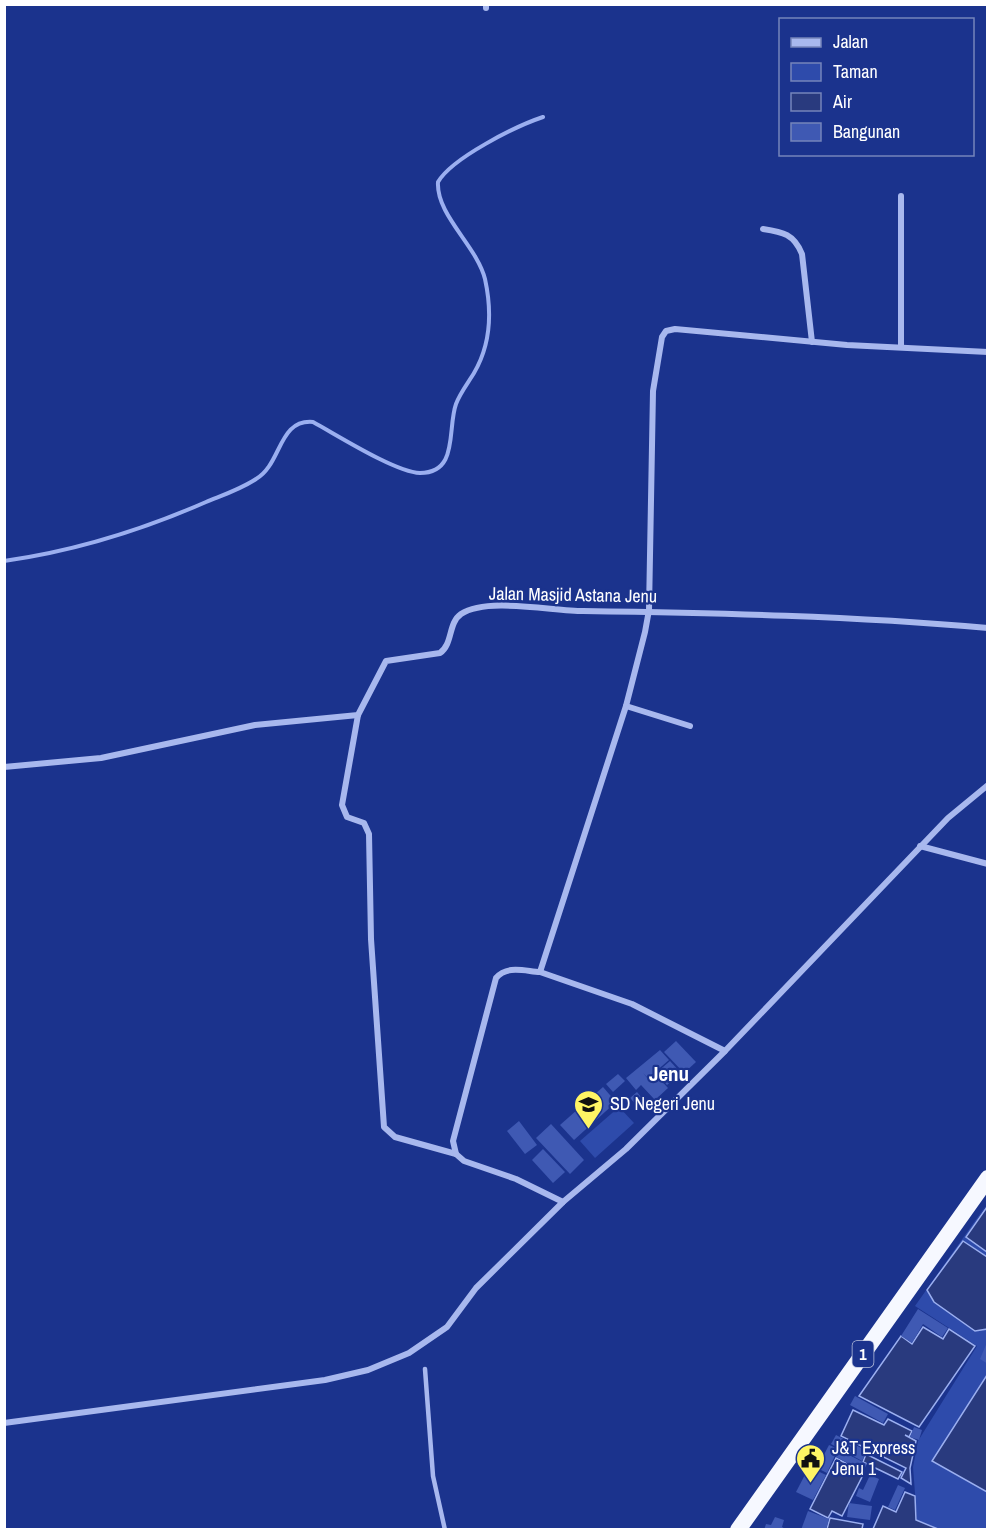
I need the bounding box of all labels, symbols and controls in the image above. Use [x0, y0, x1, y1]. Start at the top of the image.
legend [779, 18, 974, 156]
text: Jalan [833, 29, 868, 54]
text: Taman [833, 59, 878, 84]
text: Air [832, 89, 852, 114]
text: Bangunan [833, 119, 900, 144]
street label: Jalan Masjid Astana Jenu [489, 581, 657, 608]
district label: Jenu [649, 1059, 689, 1088]
school or university icon: SD Negeri Jenu [573, 1088, 605, 1130]
place label: SD Negeri Jenu [610, 1091, 715, 1116]
road number: 1 [852, 1341, 874, 1367]
place label: J&T Express Jenu 1 [832, 1435, 915, 1481]
public building icon: J&T Express Jenu 1 [795, 1442, 827, 1484]

